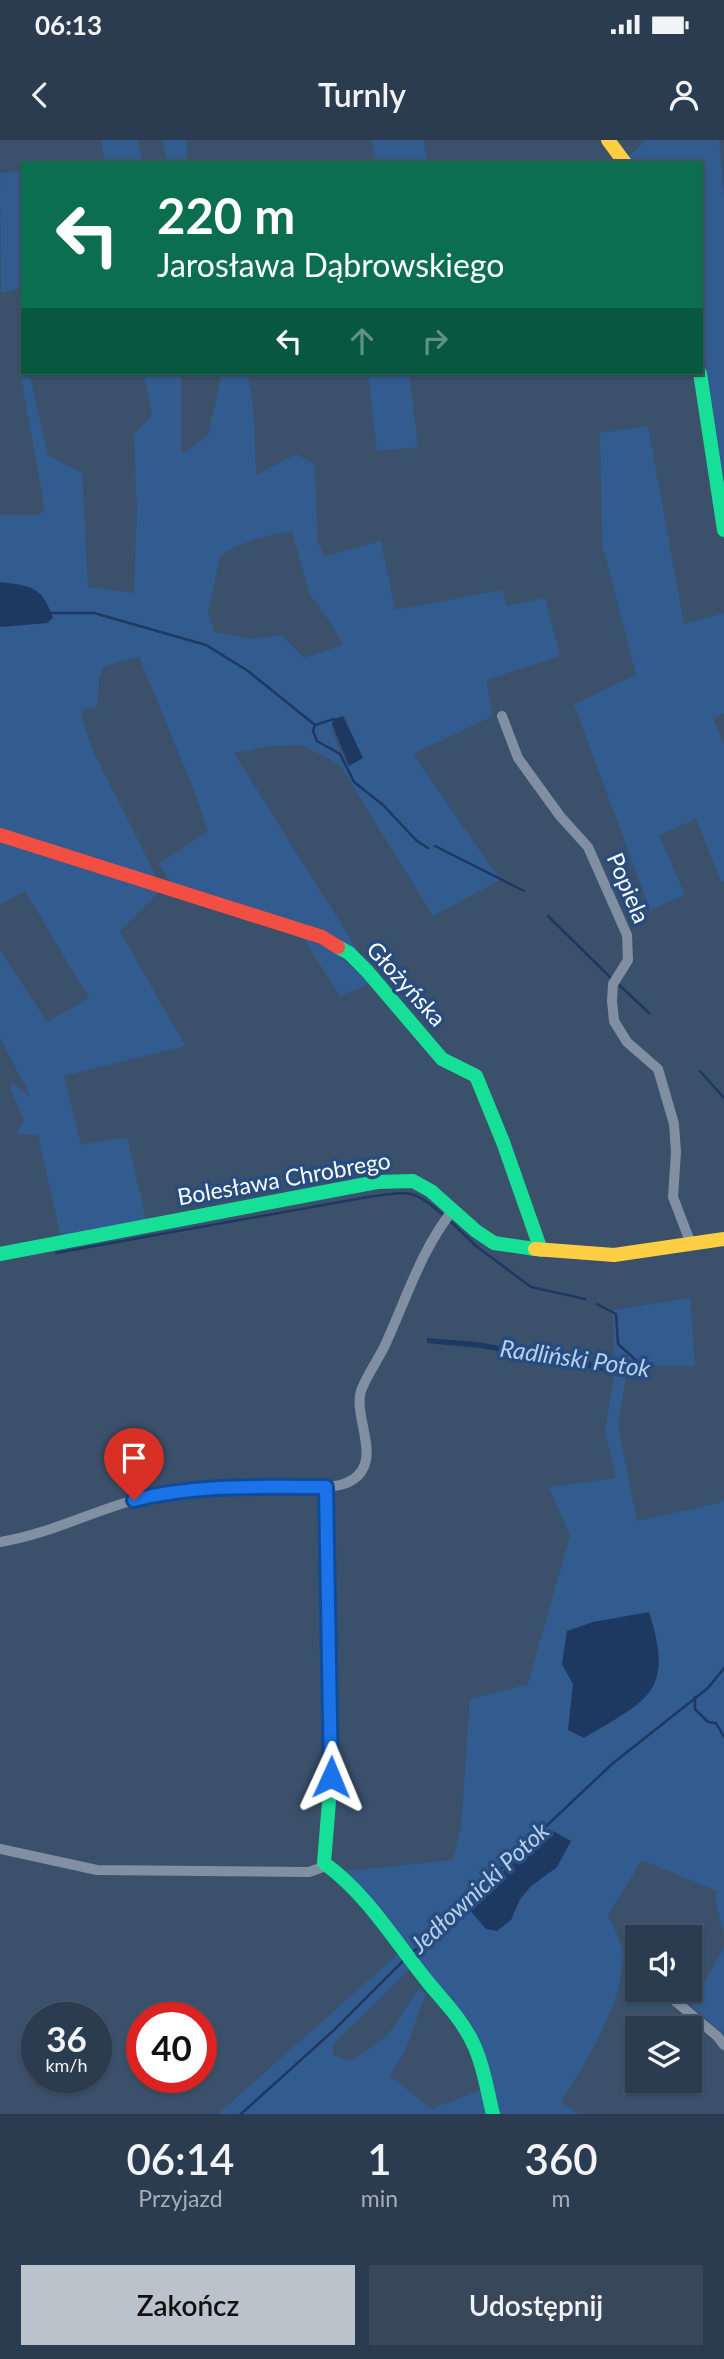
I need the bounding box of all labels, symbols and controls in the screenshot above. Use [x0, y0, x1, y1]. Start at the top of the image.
text: 06:13 [35, 9, 102, 41]
text: Turnly [318, 75, 406, 114]
icon: back [21, 76, 59, 114]
icon: person [665, 76, 703, 114]
text: 220 m [157, 186, 295, 244]
icon: left [42, 189, 133, 280]
text: Jarosława Dąbrowskiego [157, 245, 504, 284]
icon: left [270, 322, 308, 360]
icon: ahead [343, 322, 381, 360]
icon: right [416, 322, 454, 360]
street label: Popiela [602, 848, 656, 927]
street label: Głożyńska [361, 935, 452, 1032]
street label: Bolesława Chrobrego [175, 1145, 393, 1211]
water label: Radliński Potok [498, 1333, 653, 1382]
pin [104, 1428, 164, 1500]
icon: arrive [115, 1439, 153, 1477]
position arrow [294, 1740, 368, 1814]
water label: Jedłownicki Potok [403, 1815, 555, 1959]
map controls [625, 1925, 702, 2093]
button: sound [625, 1925, 702, 2002]
speed limit sign: 40 [126, 2002, 217, 2093]
button: layers [625, 2016, 702, 2093]
text: 36 [46, 2017, 87, 2059]
text: km/h [45, 2054, 88, 2076]
text: 06:14 [126, 2134, 234, 2184]
text: 1 [367, 2134, 392, 2184]
text: 360 [525, 2134, 598, 2184]
text: Przyjazd [138, 2184, 223, 2212]
text: min [361, 2184, 398, 2212]
text: m [552, 2184, 571, 2212]
button: Zakończ [21, 2265, 355, 2345]
button: Udostępnij [369, 2265, 703, 2345]

